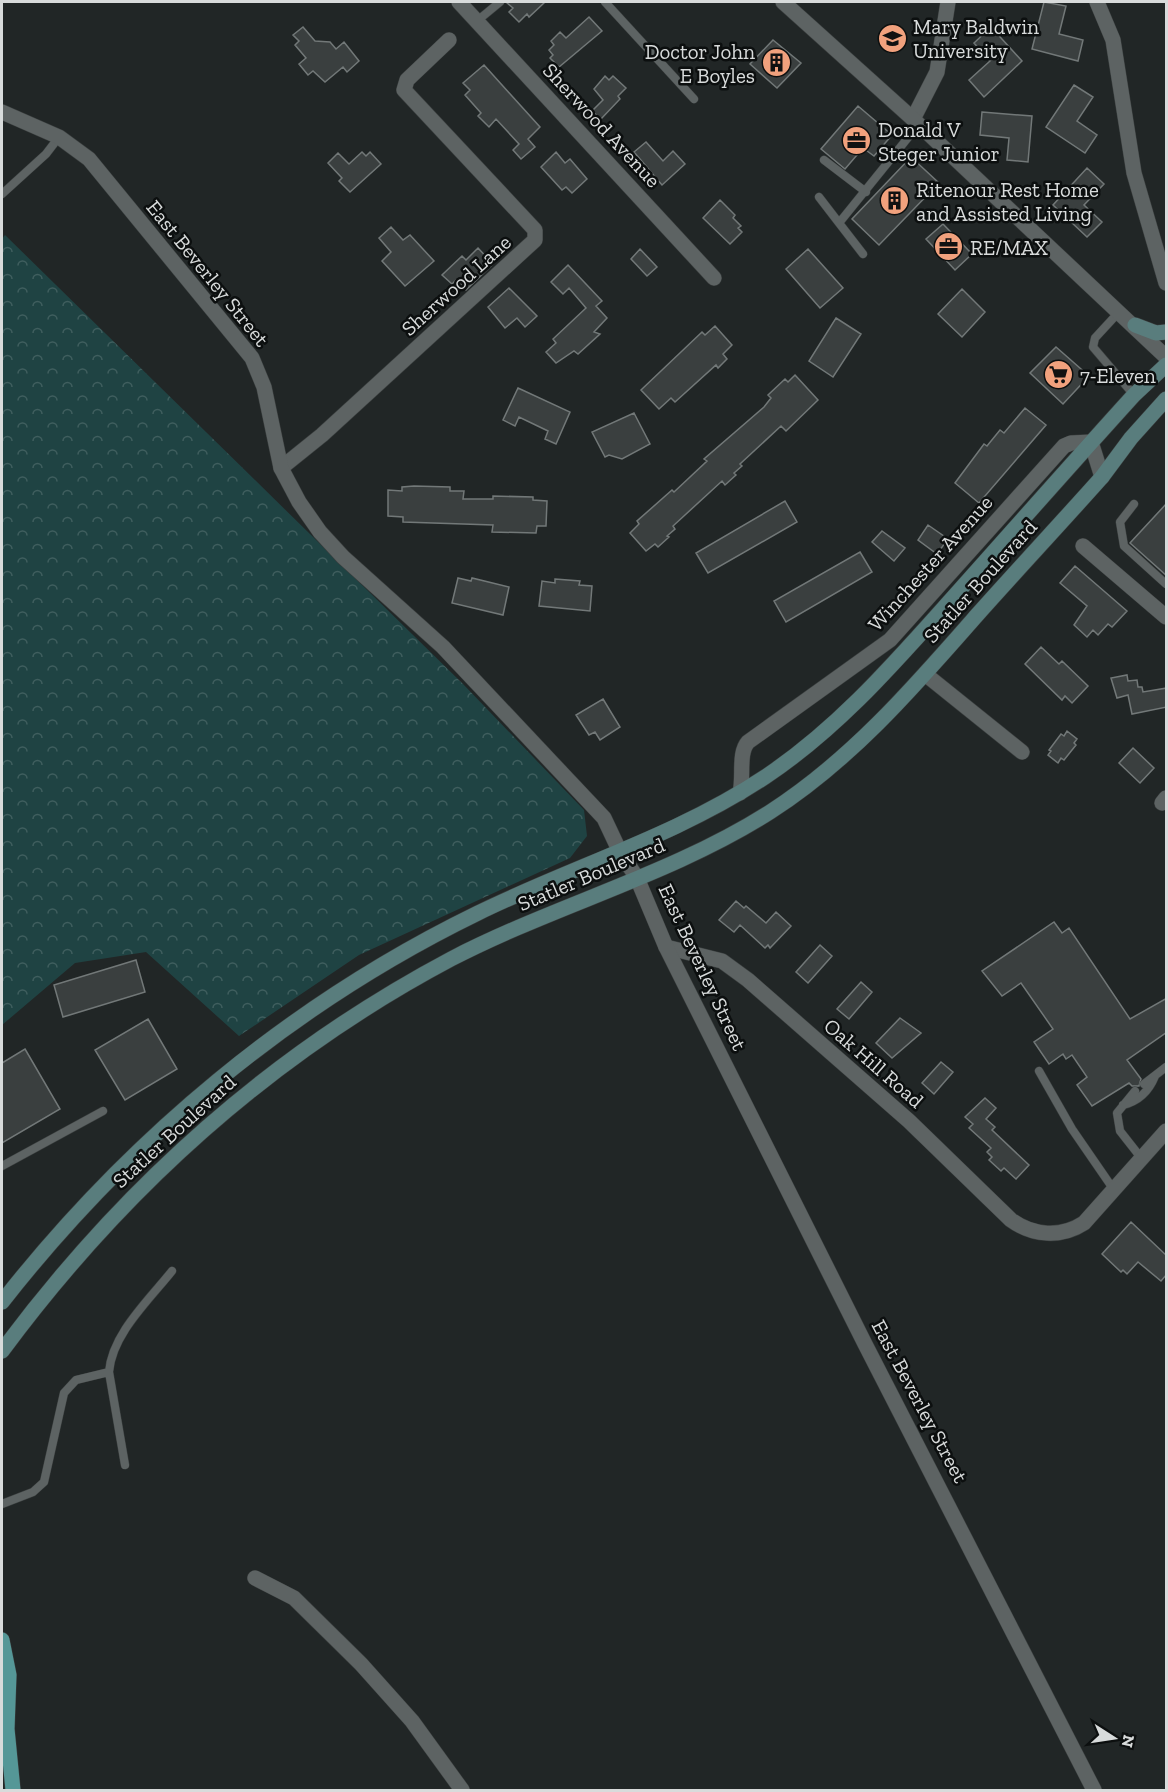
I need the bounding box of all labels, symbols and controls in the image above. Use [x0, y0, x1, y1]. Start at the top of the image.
place label: Mary Baldwin University [913, 14, 1039, 63]
school or university icon: Mary Baldwin University [876, 22, 908, 54]
place label: Doctor John E Boyles [645, 39, 755, 88]
building icon: Doctor John E Boyles [760, 47, 792, 79]
street label: Sherwood Avenue [538, 58, 666, 193]
place label: Donald V Steger Junior [878, 117, 1000, 166]
office icon: Donald V Steger Junior [841, 125, 873, 157]
place label: Ritenour Rest Home and Assisted Living [916, 177, 1099, 226]
building icon: Ritenour Rest Home and Assisted Living [879, 185, 911, 217]
street label: East Beverley Street [141, 195, 275, 351]
street label: Sherwood Lane [396, 229, 516, 341]
office icon: RE/MAX [933, 231, 965, 263]
place label: RE/MAX [970, 235, 1049, 260]
supermarket icon: 7-Eleven [1043, 359, 1075, 391]
place label: 7-Eleven [1080, 363, 1156, 388]
street label: Winchester Avenue [862, 490, 998, 636]
street label: Statler Boulevard [918, 514, 1042, 648]
street label: Statler Boulevard [514, 832, 669, 916]
street label: East Beverley Street [653, 880, 753, 1054]
street label: Oak Hill Road [819, 1013, 929, 1113]
street label: Statler Boulevard [107, 1069, 241, 1193]
street label: East Beverley Street [867, 1315, 974, 1487]
north arrow [1084, 1708, 1144, 1768]
text: N [1118, 1733, 1139, 1749]

